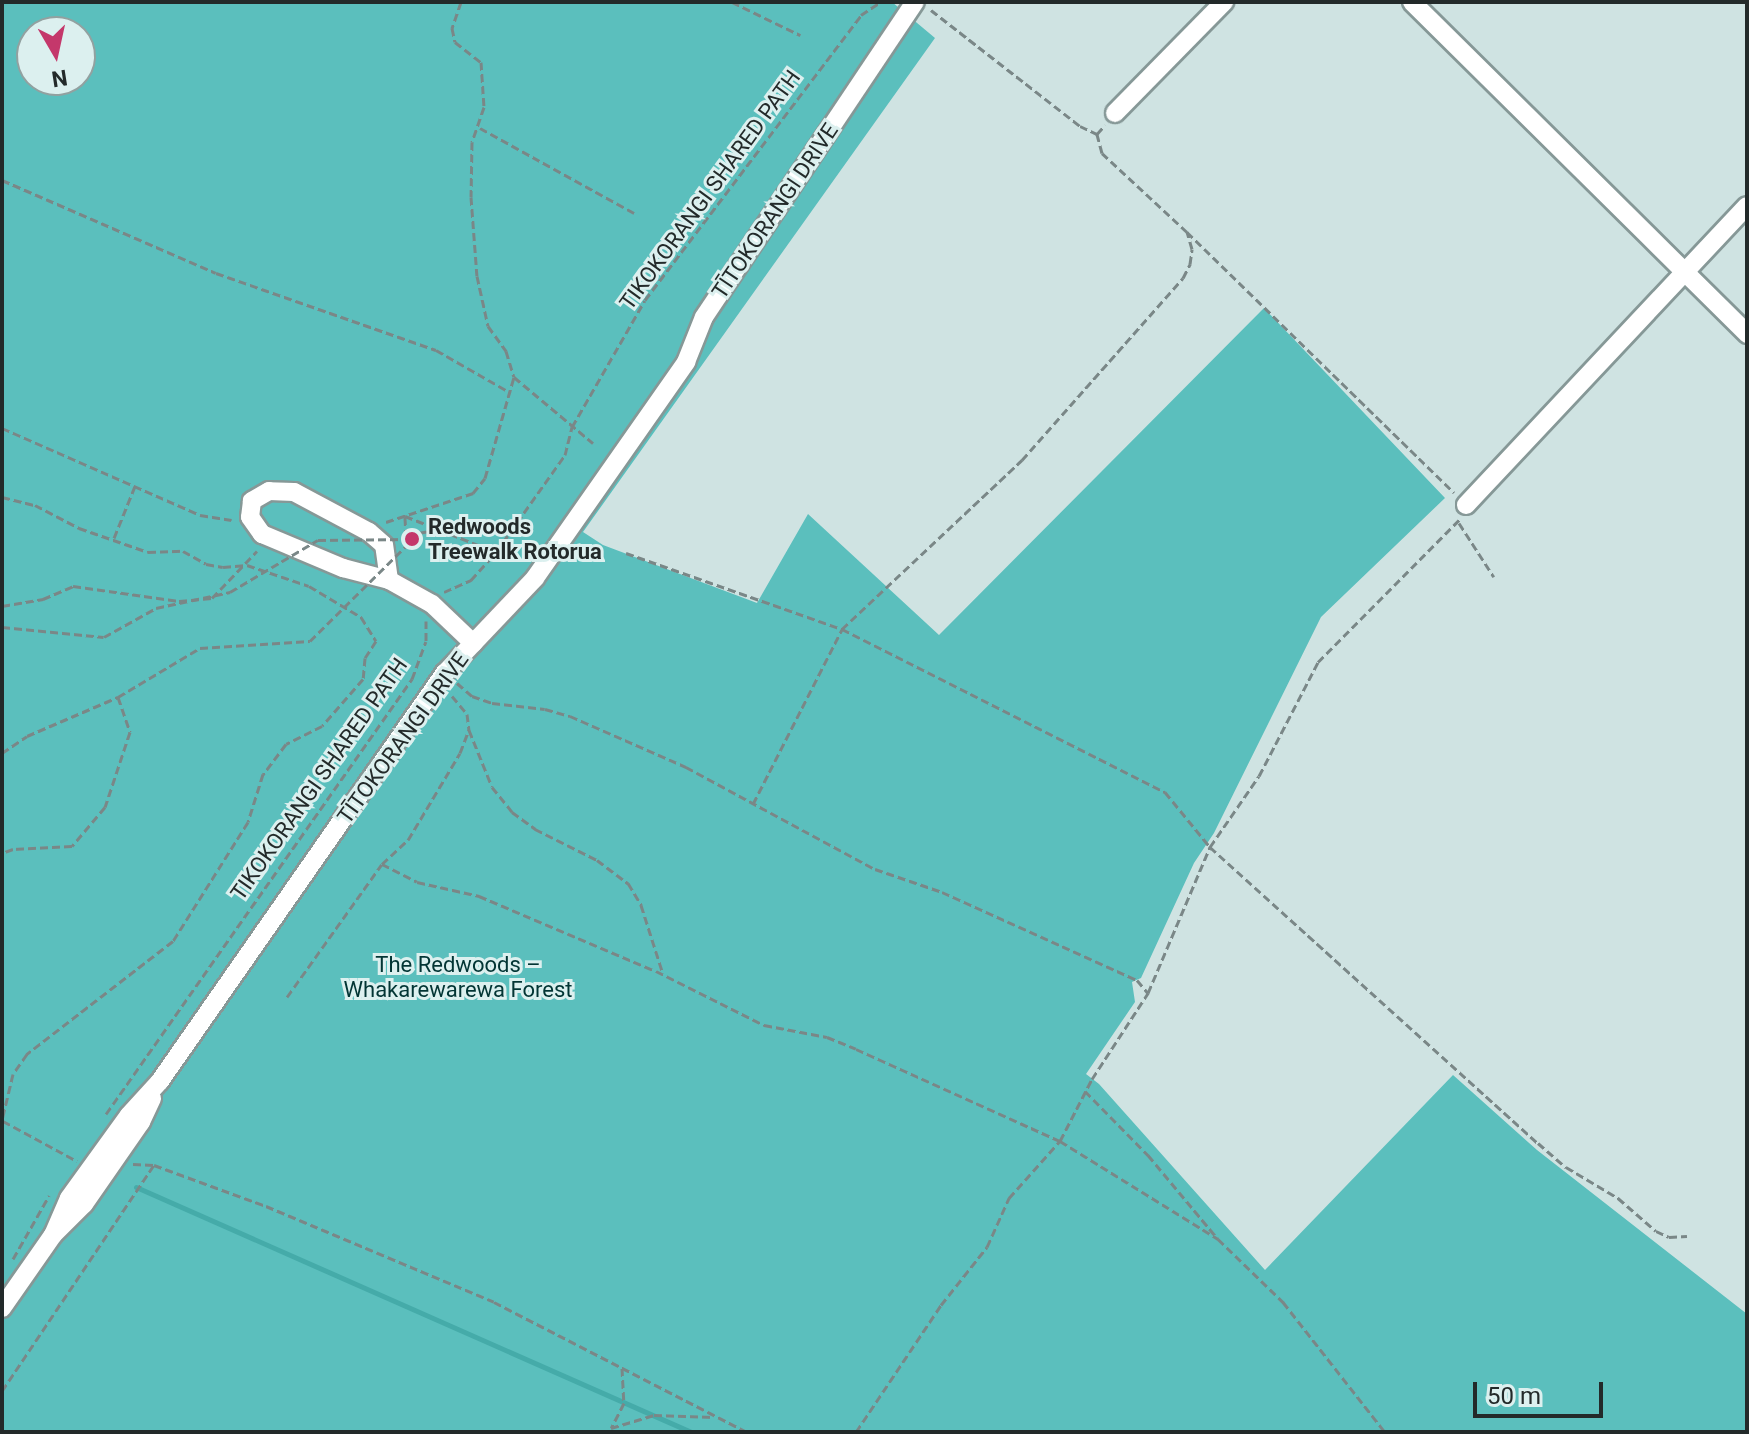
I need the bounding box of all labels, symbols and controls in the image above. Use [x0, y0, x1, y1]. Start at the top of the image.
north arrow [16, 16, 96, 96]
text: N [50, 65, 69, 92]
street label: TIKOKORANGI SHARED PATH [614, 65, 806, 315]
street label: TĪTOKORANGI DRIVE [706, 118, 844, 304]
place label: Redwoods Treewalk Rotorua [428, 513, 602, 564]
marker: Redwoods Treewalk Rotorua [403, 530, 421, 548]
street label: TĪTOKORANGI DRIVE [332, 647, 474, 829]
street label: TIKOKORANGI SHARED PATH [225, 653, 413, 905]
park label: The Redwoods – Whakarewarewa Forest [344, 951, 572, 1002]
scale bar [1477, 1366, 1607, 1416]
text: 50 m [1487, 1382, 1541, 1410]

